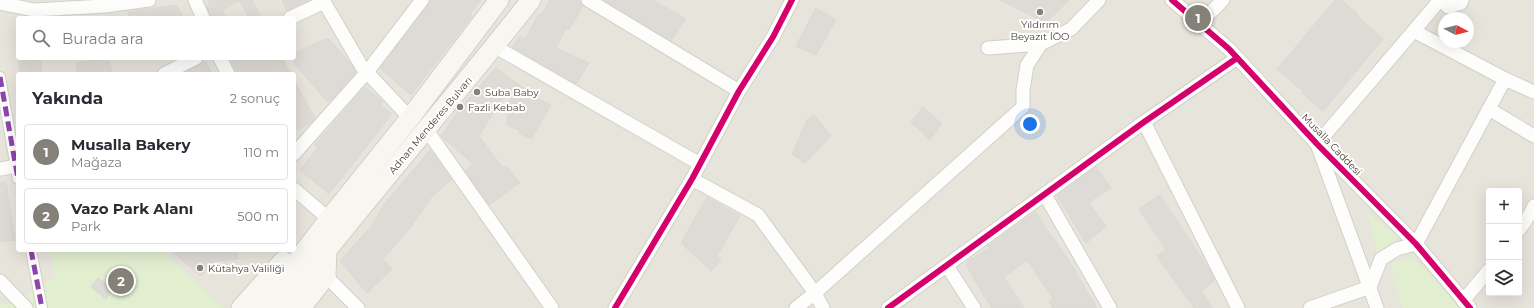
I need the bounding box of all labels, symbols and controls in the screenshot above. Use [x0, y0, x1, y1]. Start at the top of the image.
pin: 1 [1185, 3, 1211, 33]
marker: Yıldırım Beyazıt İÖO [1035, 7, 1045, 17]
north arrow [1438, 12, 1474, 48]
search box [16, 16, 296, 60]
place label: Yıldırım Beyazıt İÖO [1011, 18, 1069, 43]
icon: search [30, 27, 52, 49]
text: Burada ara [62, 29, 144, 48]
street label: Adnan Menderes Bulvarı [386, 74, 475, 177]
place label: Suba Baby [485, 86, 539, 99]
marker: Suba Baby [472, 87, 482, 97]
text: Yakında [32, 88, 103, 108]
text: 2 sonuç [230, 90, 280, 106]
place label: Fazli Kebab [468, 101, 526, 114]
marker: Fazli Kebab [455, 102, 465, 112]
street label: Musalla Caddesi [1299, 111, 1364, 178]
your location [1020, 114, 1040, 134]
text: Musalla Bakery [71, 135, 191, 154]
text: 1 [43, 144, 49, 160]
text: 110 m [244, 144, 279, 160]
text: Mağaza [71, 154, 122, 170]
map controls [1486, 188, 1522, 296]
button: + [1486, 188, 1522, 224]
text: Vazo Park Alanı [71, 199, 193, 218]
text: 2 [42, 208, 50, 224]
text: 500 m [237, 208, 279, 224]
text: Park [71, 218, 101, 234]
button: − [1486, 224, 1522, 260]
button: layers [1486, 260, 1522, 296]
place label: Kütahya Valiliği [208, 262, 284, 275]
marker: Kütahya Valiliği [195, 263, 205, 273]
pin: 2 [108, 266, 134, 296]

